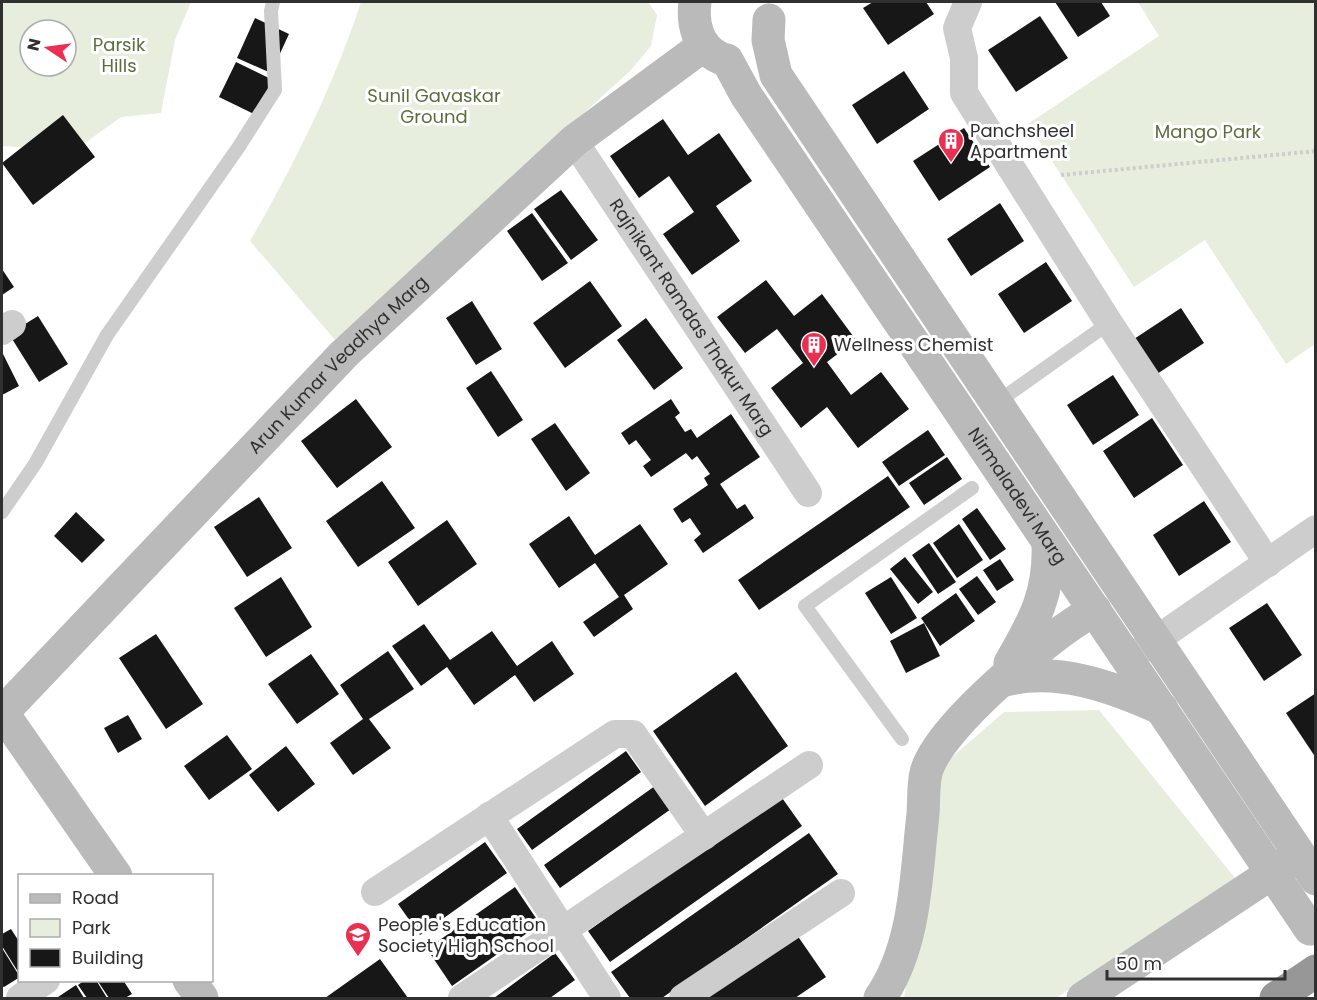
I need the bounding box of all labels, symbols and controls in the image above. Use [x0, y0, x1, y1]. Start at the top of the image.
north arrow [18, 18, 78, 78]
park label: Parsik Hills [93, 32, 146, 78]
text: N [21, 36, 46, 53]
park label: Sunil Gavaskar Ground [367, 83, 501, 129]
place label: Panchsheel Apartment [970, 118, 1074, 164]
park label: Mango Park [1155, 119, 1262, 144]
building icon: Panchsheel Apartment [936, 126, 966, 164]
street label: Rajnikant Ramdas Thakur Marg [604, 194, 780, 441]
street label: Arun Kumar Veadhya Marg [242, 270, 433, 459]
building icon: Wellness Chemist [799, 330, 829, 368]
place label: Wellness Chemist [834, 332, 993, 357]
street label: Nirmaladevi Marg [962, 422, 1073, 569]
legend [18, 874, 213, 982]
text: Road [72, 885, 119, 910]
place label: People's Education Society High School [378, 912, 554, 958]
text: Park [72, 915, 111, 940]
school or university icon: People's Education Society High School [343, 920, 373, 958]
scale bar [1107, 943, 1286, 981]
text: Building [72, 945, 144, 970]
text: 50 m [1116, 951, 1162, 976]

